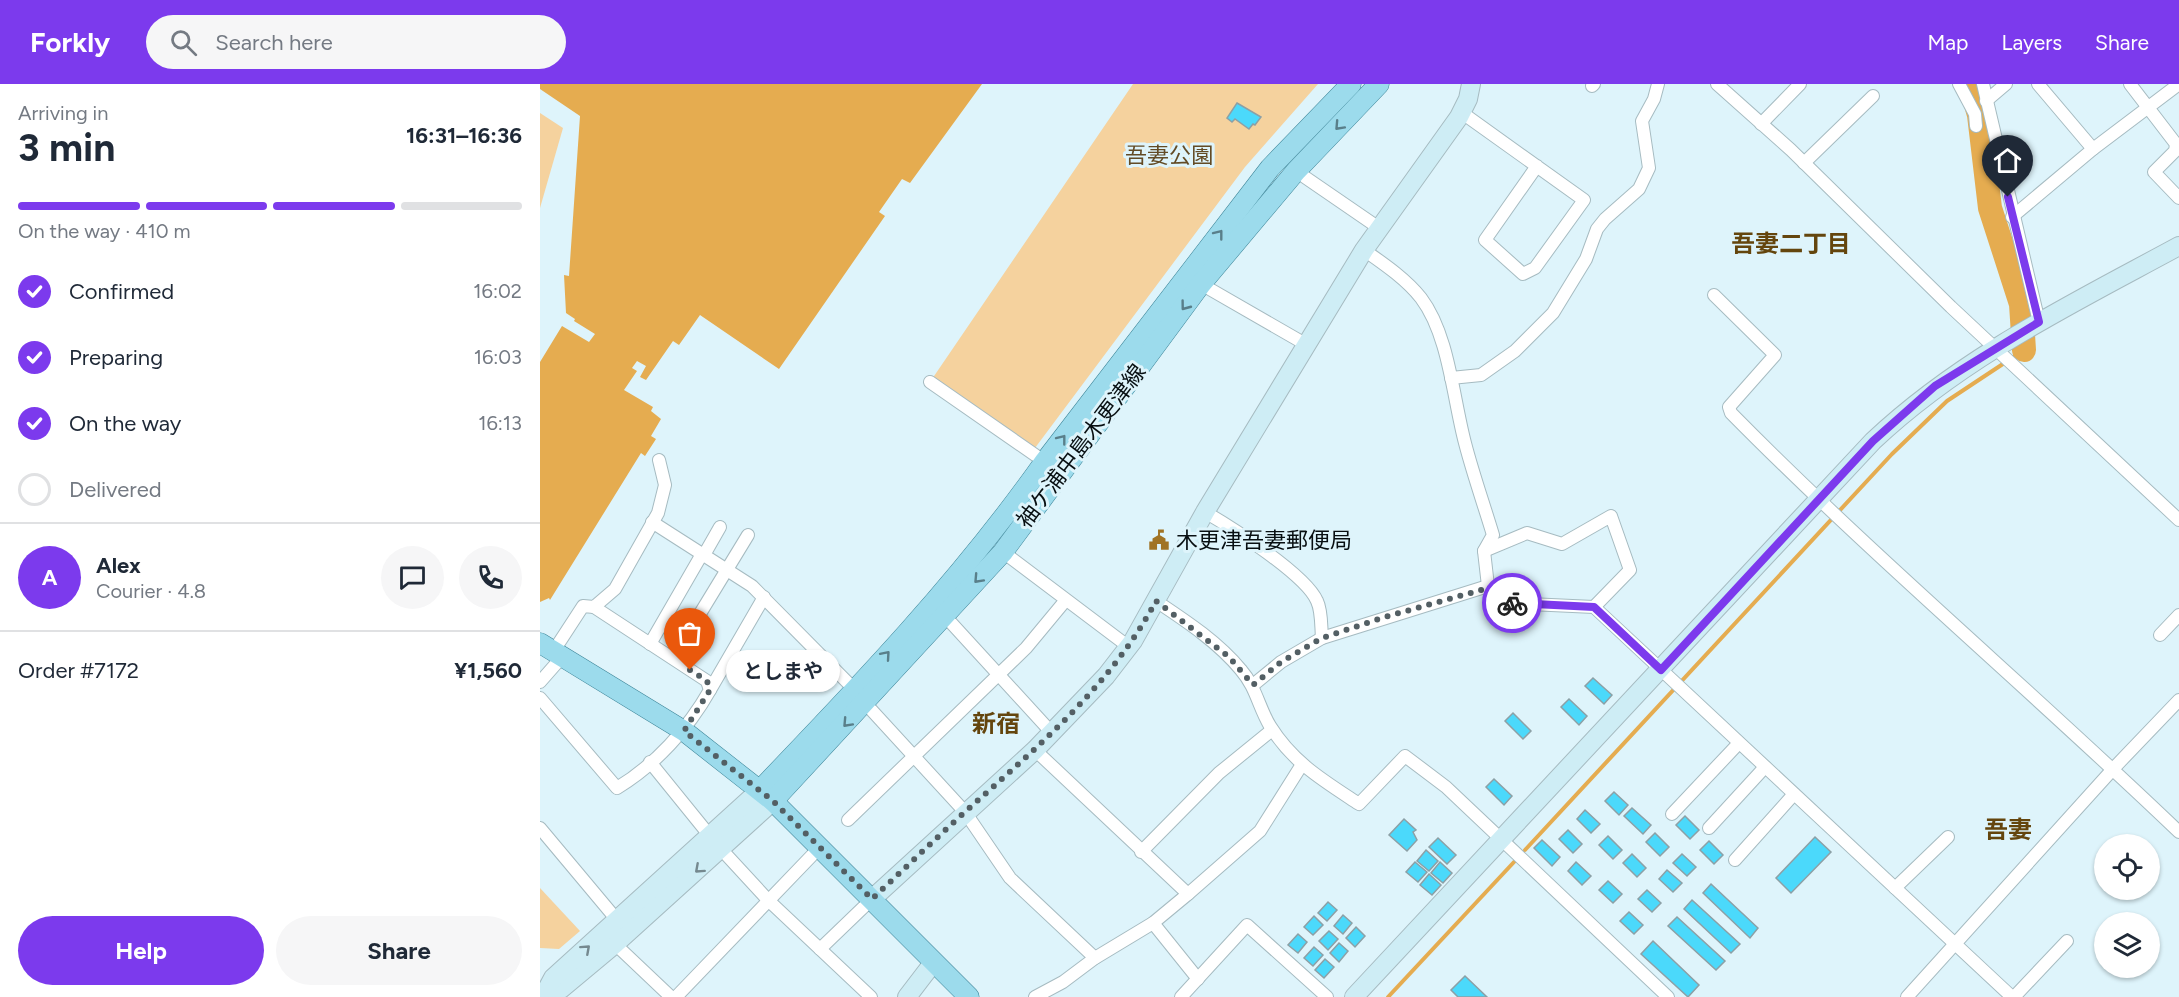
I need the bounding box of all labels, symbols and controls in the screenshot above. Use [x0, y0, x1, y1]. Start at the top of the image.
search box [146, 15, 566, 69]
text: Forkly [30, 25, 110, 59]
icon: search [167, 26, 200, 59]
text: Search here [215, 29, 333, 56]
text: Map [1928, 30, 1968, 55]
text: Layers [2001, 30, 2062, 55]
text: Share [2095, 30, 2149, 55]
text: Arriving in [18, 101, 108, 125]
one-way arrow [1335, 119, 1346, 130]
text: 16:31–16:36 [406, 122, 522, 149]
text: 3 min [18, 124, 115, 171]
pin [1982, 135, 2033, 197]
park label: 吾妻公園 [1125, 142, 1213, 169]
icon: home [1991, 144, 2024, 177]
text: On the way · 410 m [18, 219, 191, 243]
district label: 吾妻二丁目 [1731, 229, 1851, 258]
one-way arrow [1212, 230, 1223, 241]
icon: check [18, 275, 51, 308]
text: Confirmed [69, 278, 174, 305]
text: 16:02 [473, 279, 522, 303]
one-way arrow [1181, 300, 1192, 311]
icon: check [18, 341, 51, 374]
text: Preparing [69, 344, 163, 371]
text: 16:03 [474, 345, 522, 369]
street label: 袖ケ浦中島木更津線 [1011, 359, 1151, 533]
icon: check [18, 407, 51, 440]
text: On the way [69, 410, 181, 437]
text: 16:13 [478, 411, 522, 435]
one-way arrow [1054, 434, 1065, 445]
text: Delivered [69, 476, 162, 503]
place label: 木更津吾妻郵便局 [1176, 527, 1352, 554]
public building icon: 木更津吾妻郵便局 [1147, 528, 1171, 552]
button: chat [381, 546, 444, 609]
button: phone [459, 546, 522, 609]
text: Alex [96, 552, 141, 579]
text: A [42, 564, 57, 591]
one-way arrow [974, 572, 985, 582]
courier [1482, 573, 1542, 633]
text: Courier · 4.8 [96, 579, 206, 603]
icon: bike [1496, 587, 1529, 620]
pin [664, 608, 715, 670]
icon: bag [673, 617, 706, 650]
callout: としまや [726, 649, 840, 691]
one-way arrow [879, 651, 890, 662]
text: Order #7172 [18, 657, 139, 684]
text: ¥1,560 [454, 657, 522, 684]
text: としまや [743, 659, 823, 683]
district label: 新宿 [972, 709, 1020, 738]
one-way arrow [843, 716, 854, 727]
district label: 吾妻 [1984, 815, 2032, 844]
map controls [2094, 834, 2160, 978]
button: locate [2094, 834, 2160, 900]
one-way arrow [696, 862, 706, 873]
button: layers [2094, 912, 2160, 978]
button: Help [18, 916, 264, 985]
button: Share [276, 916, 522, 985]
one-way arrow [579, 945, 589, 956]

